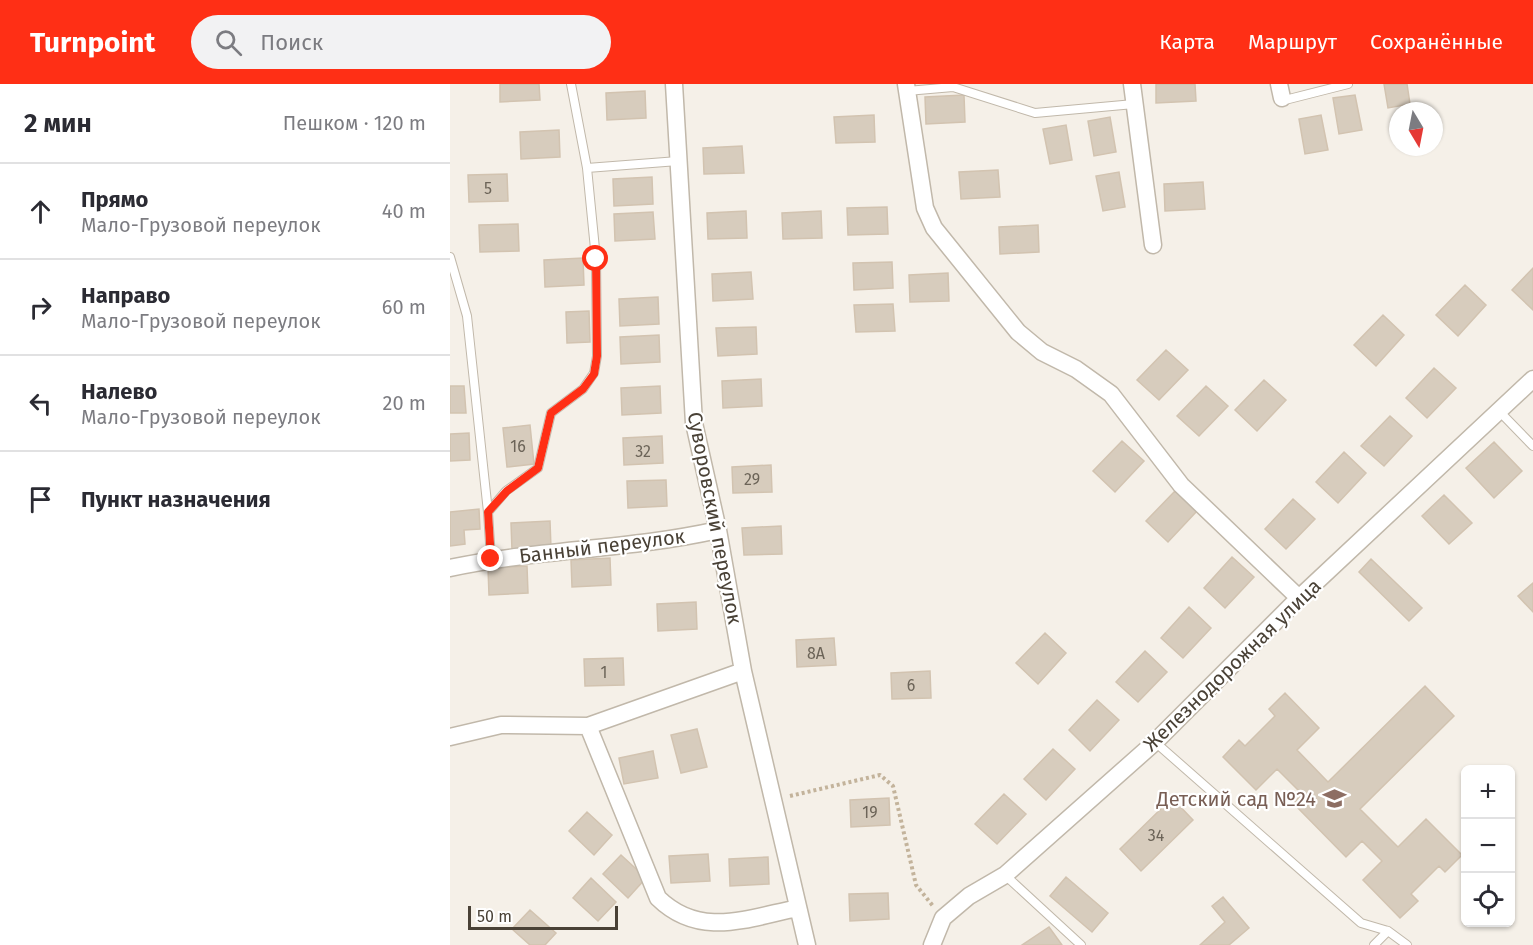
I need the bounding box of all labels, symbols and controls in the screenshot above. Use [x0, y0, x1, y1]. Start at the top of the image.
search box [191, 15, 611, 69]
text: Turnpoint [30, 26, 155, 59]
icon: search [212, 26, 245, 59]
text: Поиск [260, 29, 323, 56]
text: Карта [1159, 29, 1215, 55]
text: Маршрут [1248, 29, 1337, 55]
text: Сохранённые [1370, 29, 1503, 55]
north arrow [1389, 102, 1443, 156]
text: 2 мин [24, 108, 92, 139]
text: Пешком · 120 m [283, 111, 426, 135]
house number: 5 [484, 179, 492, 198]
text: Прямо [81, 186, 148, 213]
icon: ahead [24, 195, 57, 228]
text: 40 m [382, 199, 426, 223]
text: Мало-Грузовой переулок [81, 213, 321, 237]
route start [582, 245, 608, 271]
text: Направо [81, 282, 170, 309]
icon: right [24, 291, 57, 324]
text: 60 m [382, 295, 426, 319]
text: Мало-Грузовой переулок [81, 309, 321, 333]
text: Налево [81, 378, 157, 405]
icon: left [24, 387, 57, 420]
text: 20 m [383, 391, 426, 415]
text: Мало-Грузовой переулок [81, 405, 321, 429]
street label: Суворовский переулок [683, 410, 747, 627]
house number: 16 [510, 437, 526, 456]
house number: 32 [635, 442, 651, 461]
house number: 29 [744, 470, 760, 489]
icon: arrive [24, 483, 57, 516]
text: Пункт назначения [81, 486, 271, 513]
street label: Банный переулок [518, 524, 687, 568]
route end [477, 545, 503, 571]
street label: Железнодорожная улица [1138, 574, 1326, 756]
house number: 8А [807, 644, 826, 663]
house number: 1 [601, 663, 607, 682]
house number: 6 [907, 676, 915, 695]
map controls [1461, 765, 1515, 927]
button: + [1461, 765, 1515, 819]
school or university icon: Детский сад №24 [1321, 786, 1347, 812]
place label: Детский сад №24 [1155, 787, 1316, 811]
house number: 19 [862, 803, 878, 822]
button: − [1461, 819, 1515, 873]
house number: 34 [1148, 826, 1165, 845]
button: locate [1461, 873, 1515, 927]
scale bar [468, 903, 618, 930]
text: 50 m [477, 907, 512, 926]

